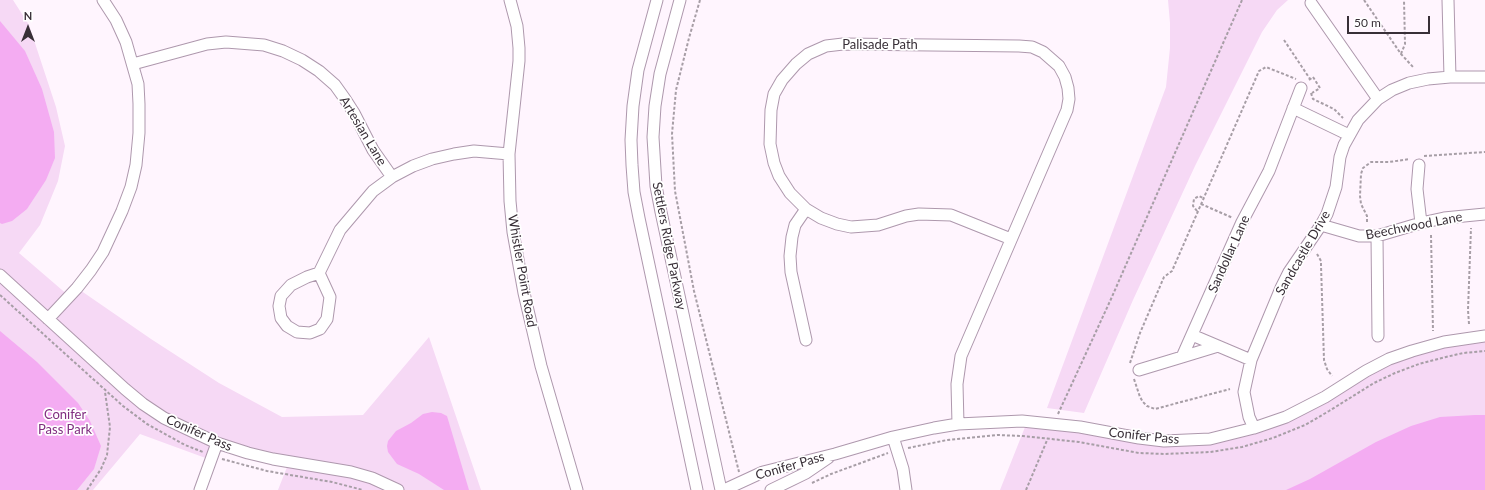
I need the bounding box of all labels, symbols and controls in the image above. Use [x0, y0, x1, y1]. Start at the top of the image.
north arrow [8, 8, 48, 48]
scale bar [1349, 8, 1432, 34]
text: N [24, 9, 32, 22]
text: 50 m [1354, 15, 1381, 30]
street label: Palisade Path [842, 37, 918, 53]
street label: Artesian Lane [336, 94, 390, 168]
street label: Settlers Ridge Parkway [649, 181, 689, 311]
street label: Sandcastle Drive [1272, 208, 1334, 298]
street label: Beechwood Lane [1364, 209, 1464, 243]
street label: Sandollar Lane [1205, 213, 1253, 295]
street label: Whistler Point Road [504, 214, 540, 328]
park label: Conifer Pass Park [38, 407, 92, 438]
street label: Conifer Pass [163, 411, 235, 455]
street label: Conifer Pass [1108, 425, 1180, 447]
street label: Conifer Pass [754, 449, 826, 483]

